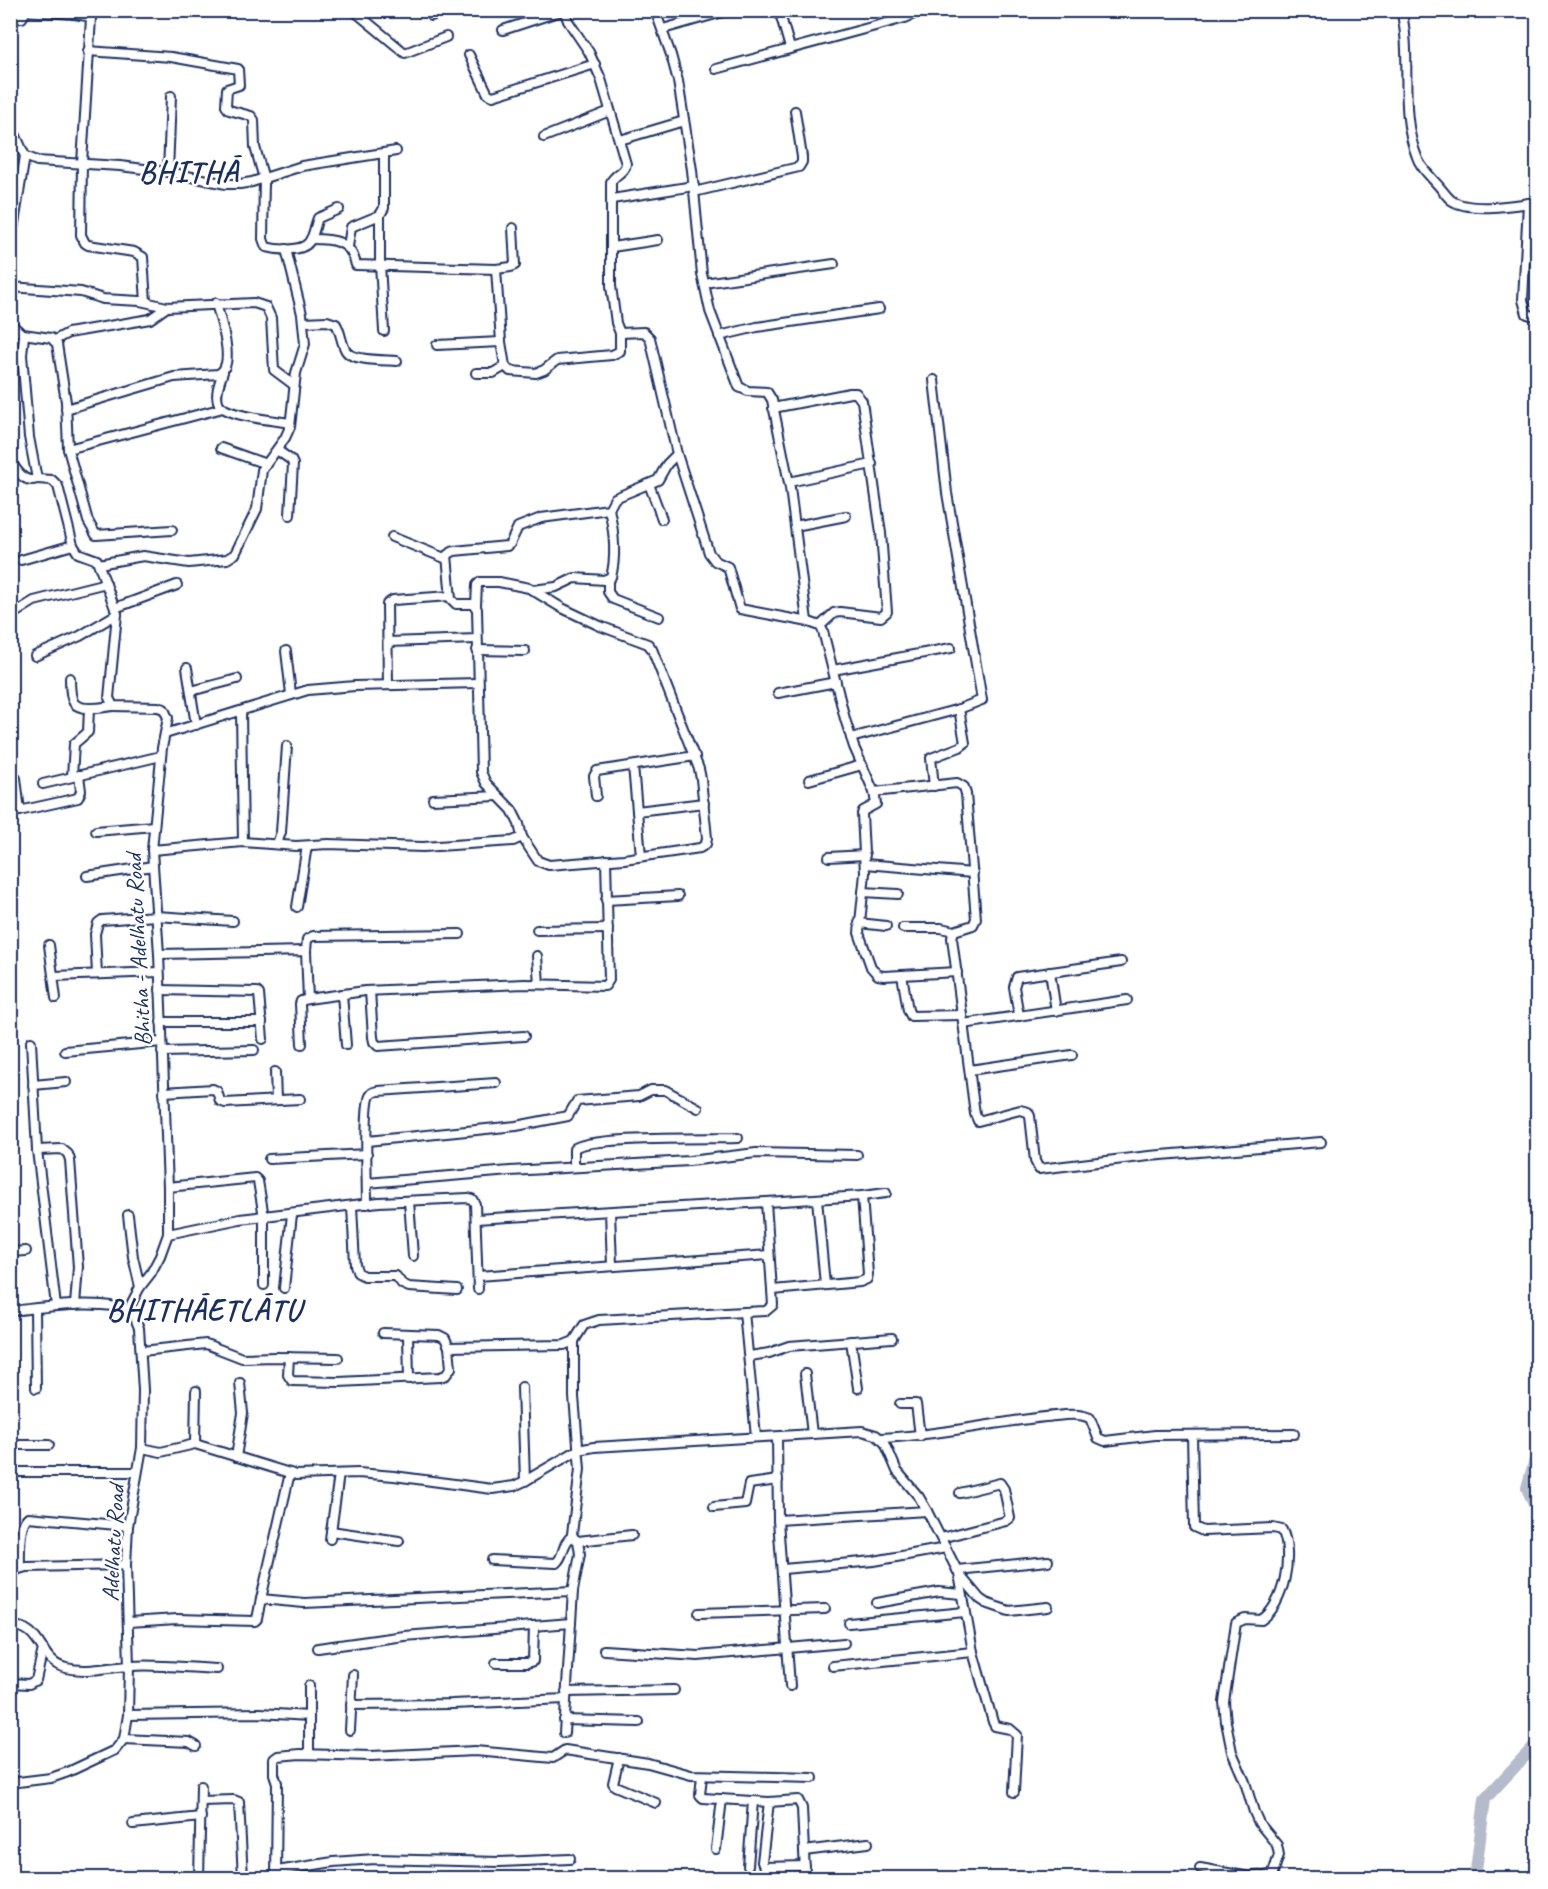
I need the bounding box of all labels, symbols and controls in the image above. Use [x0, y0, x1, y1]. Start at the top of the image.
district label: BHITHĀ [139, 153, 243, 191]
street label: Bhitha - Adelhatu Road [118, 849, 158, 1047]
district label: BHITHĀETLĀTU [107, 1291, 306, 1329]
street label: Adelhatu Road [95, 1480, 131, 1602]

